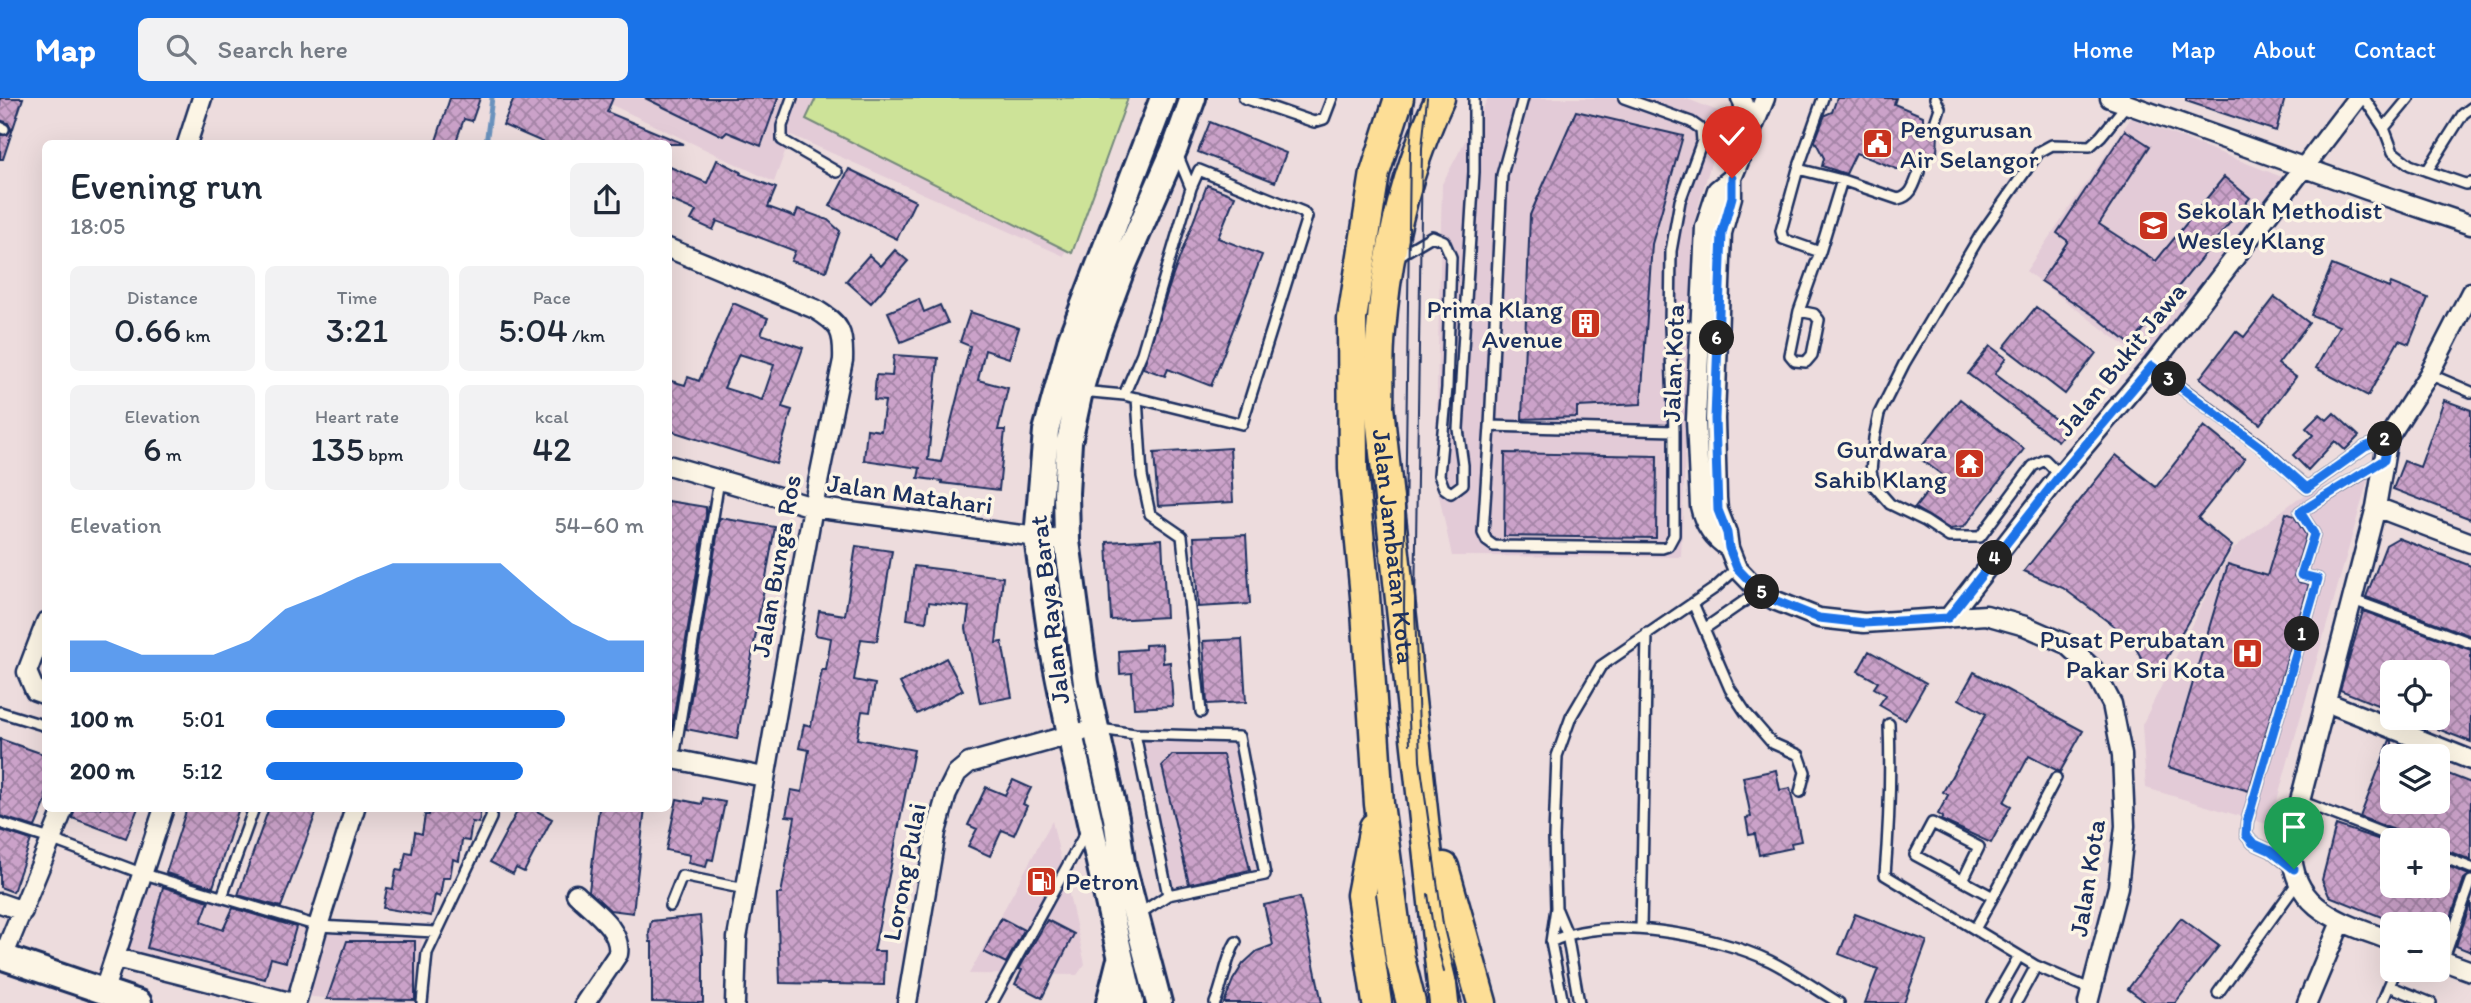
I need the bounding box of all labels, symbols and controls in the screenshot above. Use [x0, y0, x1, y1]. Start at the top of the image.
search box [138, 18, 628, 81]
text: Map [35, 30, 96, 69]
icon: search [162, 30, 200, 68]
text: Search here [218, 33, 348, 65]
text: Home [2073, 35, 2133, 64]
text: Map [2171, 35, 2215, 64]
text: About [2253, 35, 2316, 64]
text: Contact [2354, 35, 2436, 64]
pin [1702, 106, 1762, 178]
place label: Pengurusan Air Selangor [1900, 113, 2039, 175]
icon: check [1713, 117, 1751, 155]
public building icon: Pengurusan Air Selangor [1860, 127, 1894, 161]
text: Evening run [70, 163, 263, 209]
button: share [570, 163, 644, 237]
place label: Sekolah Methodist Wesley Klang [2177, 194, 2383, 256]
school or university icon: Sekolah Methodist Wesley Klang [2137, 208, 2171, 242]
text: 18:05 [70, 212, 125, 240]
street label: Jalan Bukit Jawa [2049, 275, 2193, 442]
text: Distance [127, 286, 198, 309]
text: Time [337, 286, 377, 309]
text: Pace [533, 286, 571, 309]
place label: Prima Klang Avenue [1427, 293, 1564, 355]
street label: Jalan Kota [1655, 303, 1691, 423]
building icon: Prima Klang Avenue [1569, 307, 1603, 341]
text: 0.66 [114, 309, 181, 351]
text: 3:21 [326, 309, 388, 351]
text: 5:04 [498, 309, 568, 351]
pin: 6 [1700, 320, 1734, 356]
text: km [181, 324, 211, 347]
text: /km [568, 324, 605, 347]
text: 6 [1711, 326, 1722, 349]
pin: 3 [2152, 362, 2186, 396]
text: 3 [2163, 367, 2174, 390]
text: Elevation [125, 405, 200, 428]
text: Heart rate [315, 405, 399, 428]
text: kcal [535, 405, 569, 428]
pin: 2 [2368, 422, 2402, 456]
street label: Jalan Jambatan Kota [1365, 427, 1423, 666]
text: 2 [2380, 427, 2390, 450]
text: 6 [143, 428, 161, 470]
text: 135 [310, 428, 364, 470]
text: 42 [532, 428, 571, 470]
place label: Gurdwara Sahib Klang [1814, 433, 1948, 495]
text: m [161, 443, 182, 466]
text: bpm [364, 443, 404, 466]
temple icon: Gurdwara Sahib Klang [1953, 447, 1987, 481]
street label: Jalan Matahari [825, 467, 995, 521]
street label: Jalan Bunga Ros [744, 472, 808, 660]
text: Elevation [70, 511, 161, 539]
text: 54–60 m [554, 511, 644, 539]
street label: Jalan Raya Barat [1021, 513, 1076, 706]
pin: 4 [1978, 540, 2012, 575]
text: 4 [1989, 546, 2000, 569]
pin: 5 [1744, 574, 1780, 610]
text: 5 [1757, 580, 1766, 603]
pin: 1 [2284, 616, 2320, 652]
text: 1 [2297, 622, 2306, 645]
place label: Pusat Perubatan Pakar Sri Kota [2039, 623, 2225, 685]
hospital icon: Pusat Perubatan Pakar Sri Kota [2231, 637, 2265, 671]
map controls [2380, 660, 2450, 982]
button: locate [2380, 660, 2450, 730]
text: 100 m [70, 705, 134, 733]
text: 5:01 [182, 705, 225, 733]
button: layers [2380, 744, 2450, 814]
text: 200 m [70, 757, 135, 785]
text: 5:12 [182, 757, 222, 785]
pin [2264, 797, 2324, 869]
street label: Lorong Pulai [875, 800, 933, 944]
icon: arrive [2275, 808, 2313, 846]
street label: Jalan Kota [2062, 817, 2112, 939]
button: + [2380, 828, 2450, 898]
fuel station icon: Petron [1025, 864, 1059, 898]
place label: Petron [1065, 865, 1139, 897]
button: − [2380, 912, 2450, 982]

